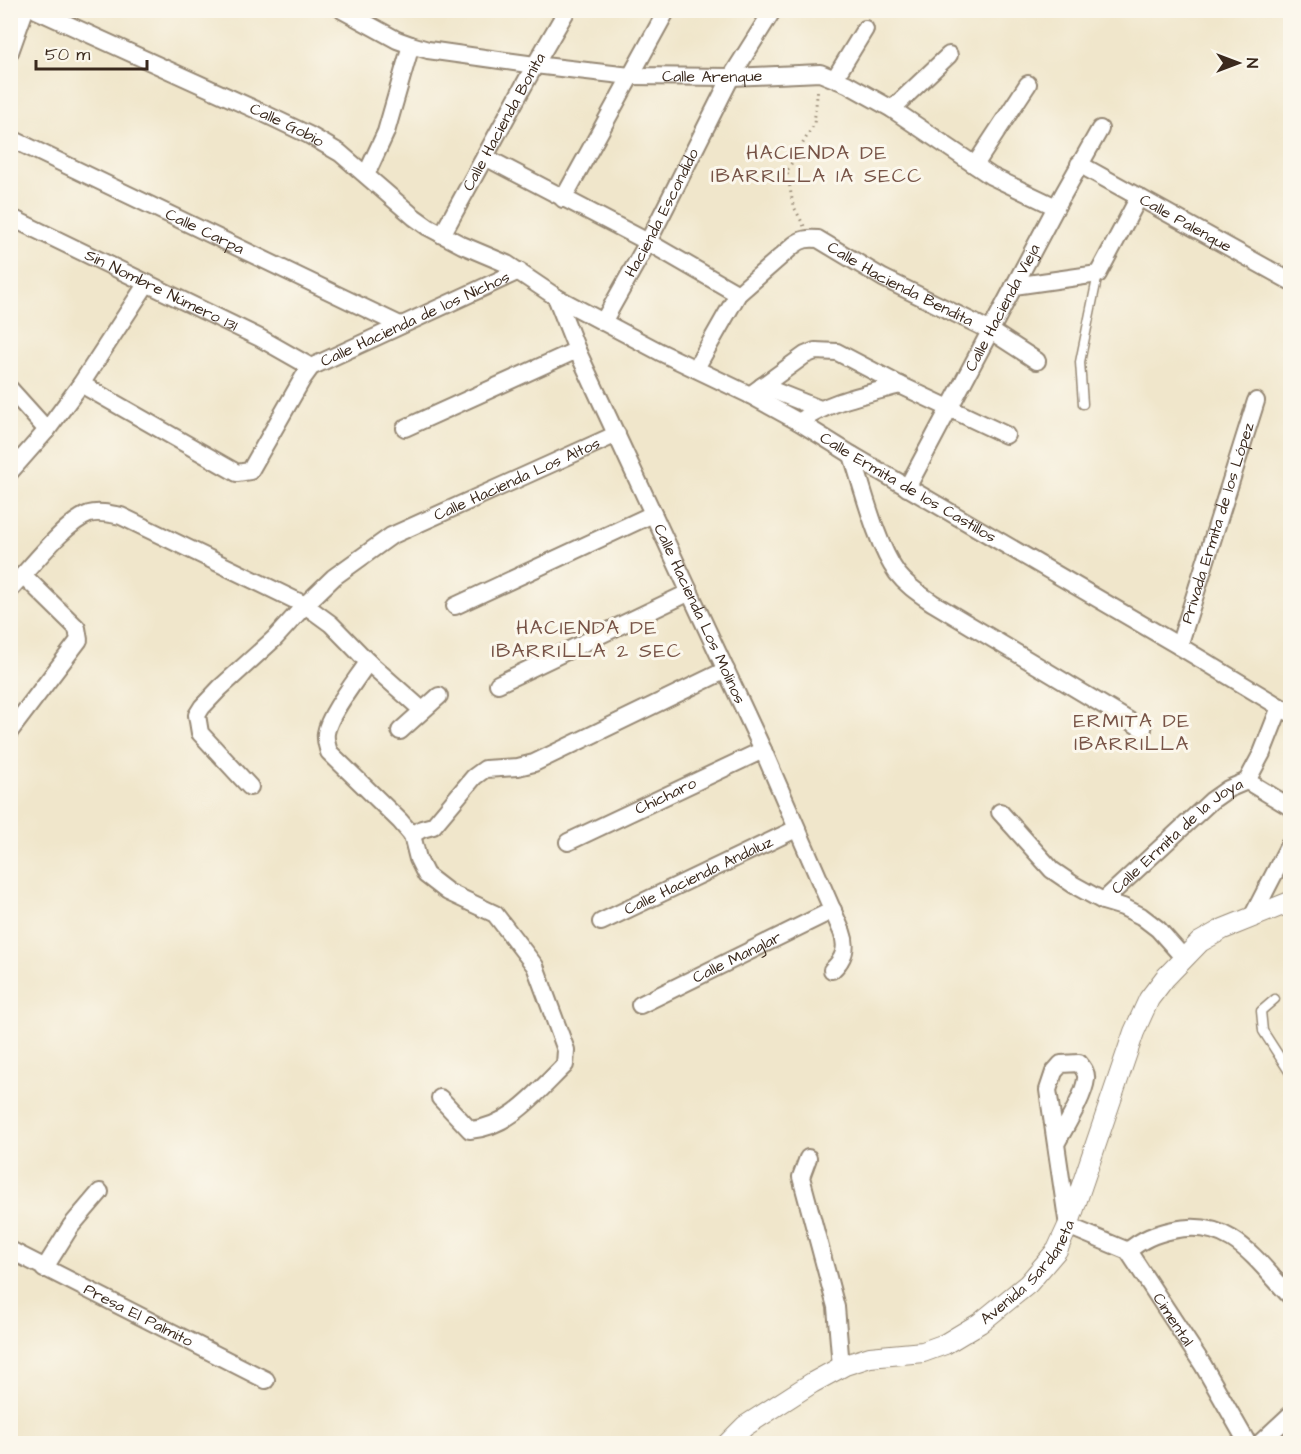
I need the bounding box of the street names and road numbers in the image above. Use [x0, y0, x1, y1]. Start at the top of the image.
street label: Calle Hacienda Bonita [457, 49, 551, 195]
street label: Calle Arenque [662, 65, 763, 88]
street label: Calle Gobio [246, 97, 328, 152]
street label: Hacienda Escondido [619, 145, 704, 281]
street label: Calle Palenque [1136, 189, 1236, 258]
street label: Calle Carpa [162, 203, 248, 260]
street label: Calle Hacienda Bendita [823, 236, 977, 332]
street label: Calle Hacienda Vieja [960, 240, 1045, 375]
street label: Sin Nombre Número 131 [81, 244, 241, 337]
street label: Calle Hacienda de los Nichos [317, 266, 513, 372]
street label: Privada Ermita de los López [1176, 420, 1260, 626]
street label: Calle Ermita de los Castillos [816, 427, 1000, 548]
street label: Calle Hacienda Los Altos [430, 432, 603, 526]
street label: Calle Hacienda Los Molinos [648, 520, 751, 707]
street label: Chicharo [631, 772, 700, 820]
street label: Calle Ermita de la Joya [1106, 773, 1246, 899]
street label: Calle Hacienda Andaluz [620, 831, 777, 920]
street label: Calle Manglar [689, 926, 785, 989]
street label: Avenida Sardaneta [975, 1217, 1080, 1330]
street label: Presa El Palmito [80, 1278, 197, 1352]
street label: Cimental [1147, 1288, 1199, 1351]

